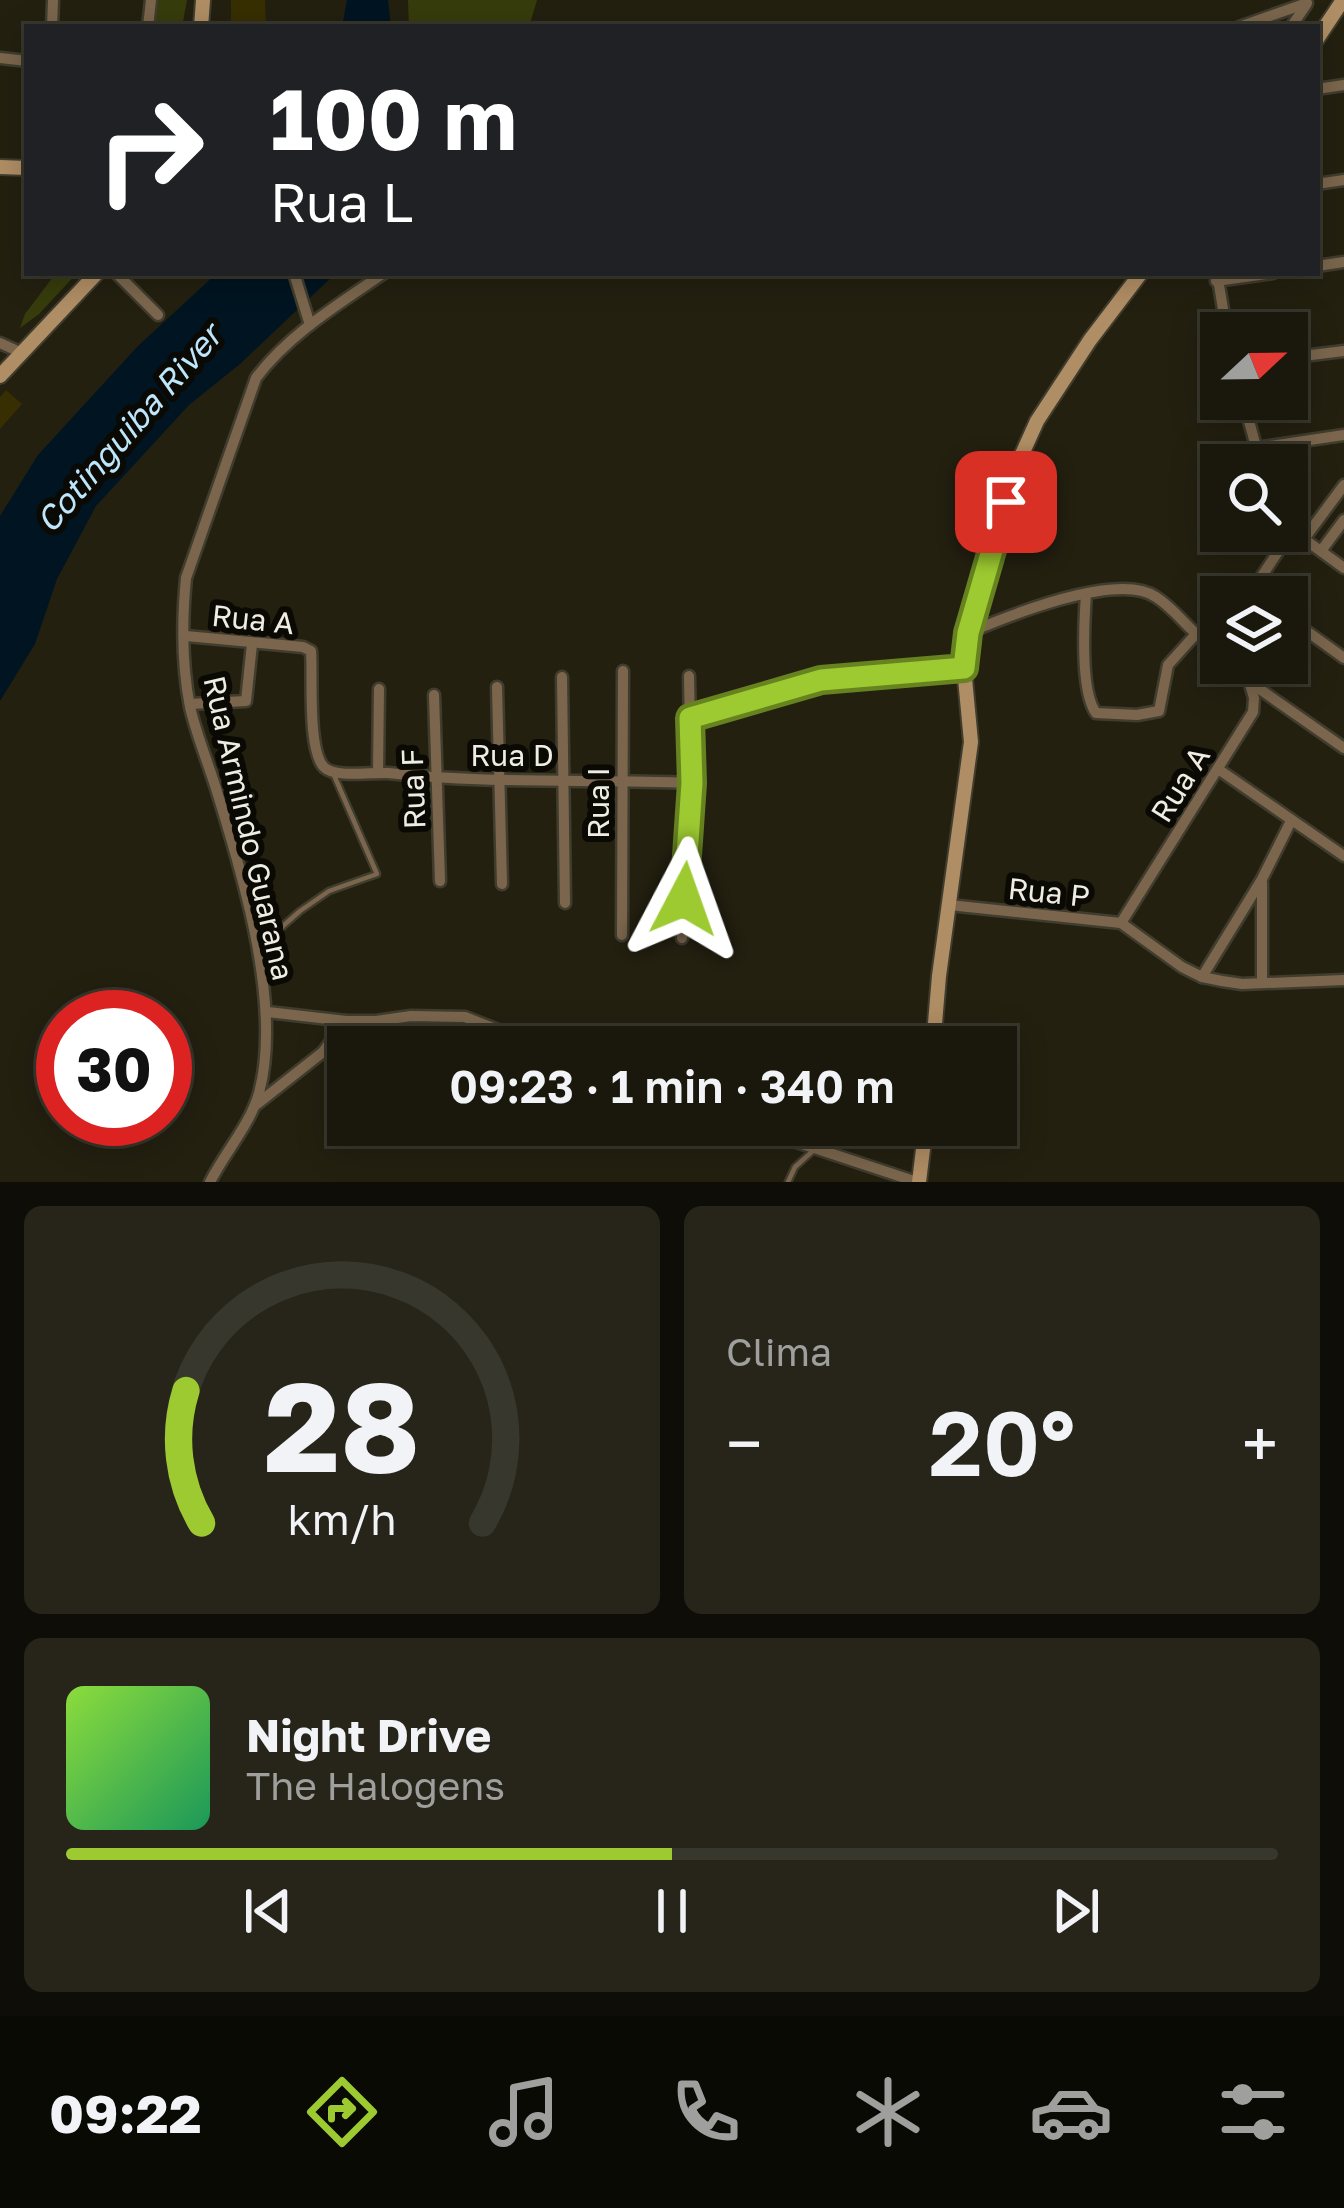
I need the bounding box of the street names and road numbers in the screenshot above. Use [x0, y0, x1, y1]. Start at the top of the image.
street label: Rua A [210, 597, 296, 641]
street label: Rua Armindo Guarana [196, 672, 302, 984]
street label: Rua D [470, 737, 554, 773]
street label: Rua A [1143, 739, 1217, 829]
street label: Rua F [394, 748, 432, 830]
street label: Rua I [580, 767, 616, 839]
street label: Rua P [1006, 870, 1092, 914]

